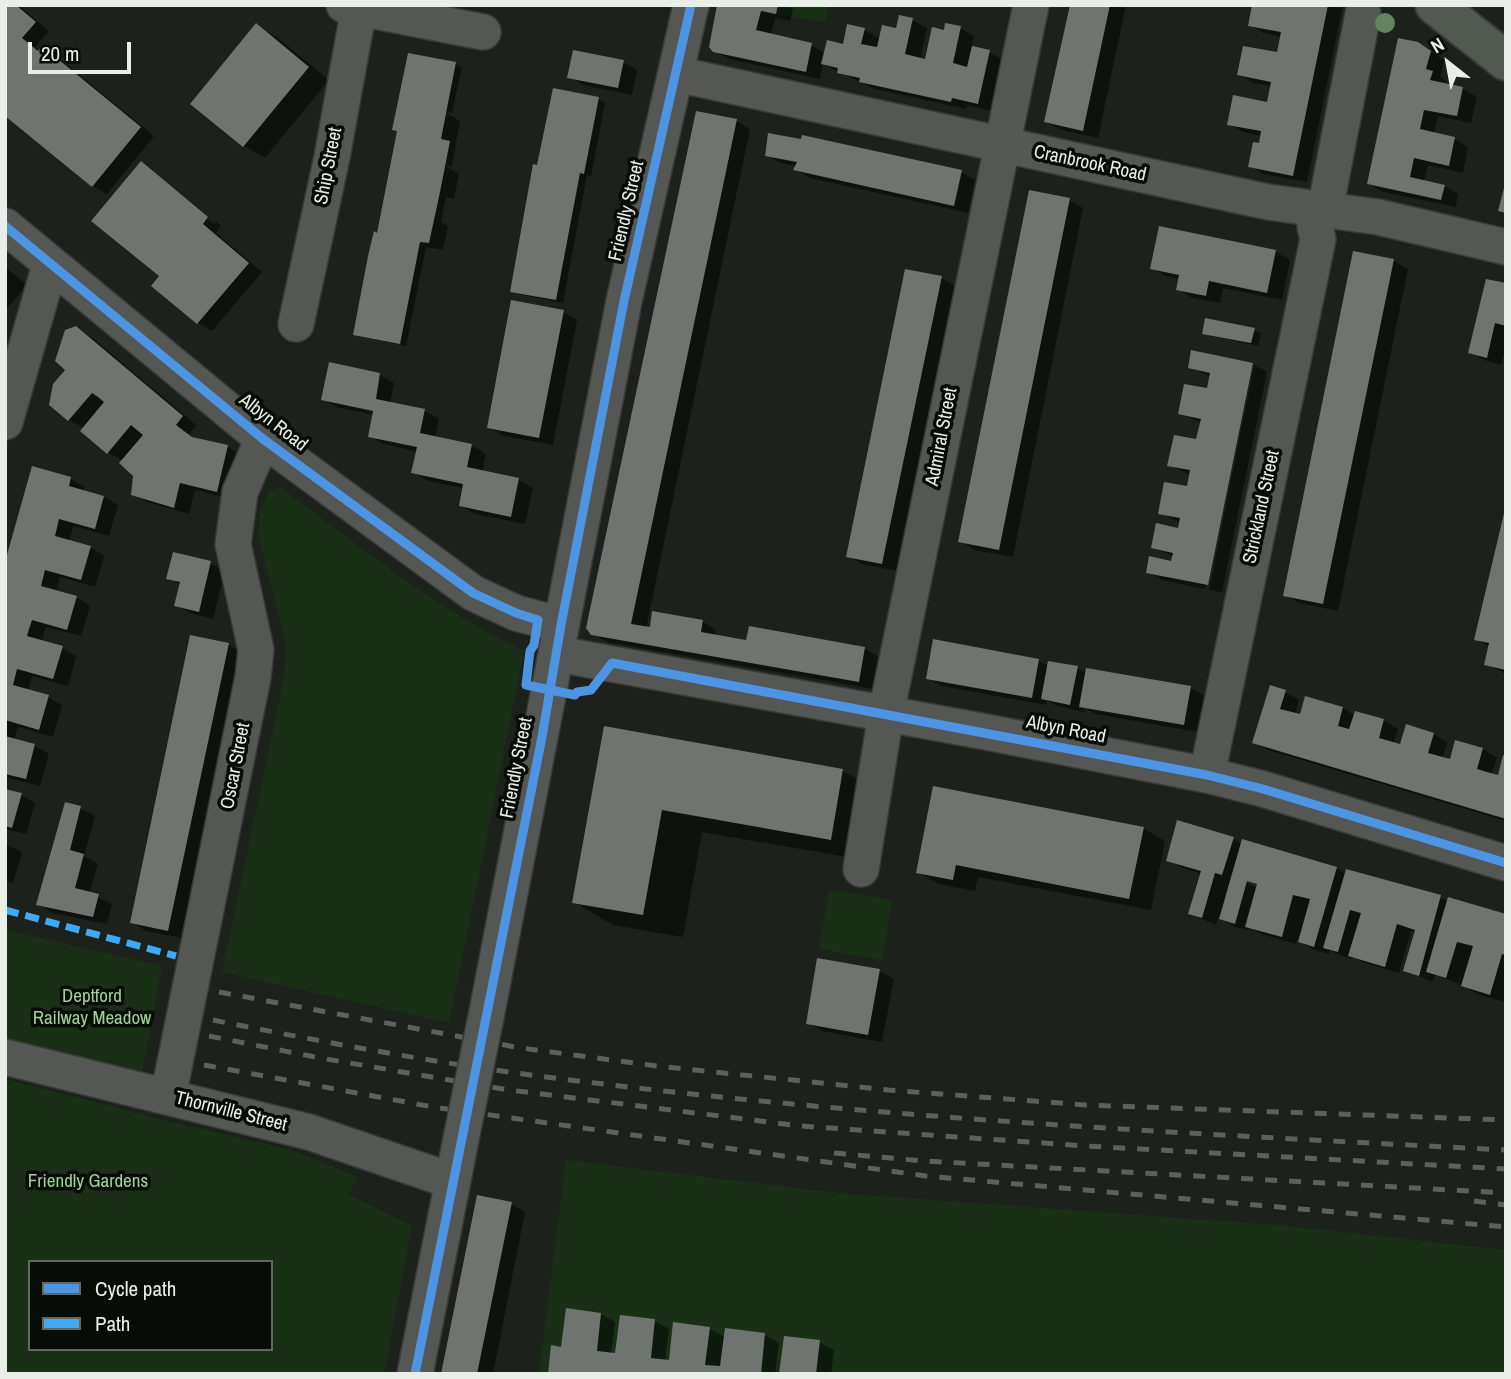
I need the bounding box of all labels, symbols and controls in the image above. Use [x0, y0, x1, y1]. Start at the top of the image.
scale bar [32, 28, 135, 72]
north arrow [1413, 28, 1483, 98]
text: N [1426, 31, 1449, 59]
text: 20 m [41, 39, 79, 68]
street label: Ship Street [310, 126, 348, 206]
street label: Cranbrook Road [1032, 141, 1148, 187]
street label: Friendly Street [604, 159, 650, 263]
street label: Admiral Street [921, 386, 963, 488]
street label: Albyn Road [234, 389, 312, 457]
street label: Strickland Street [1239, 448, 1285, 566]
street label: Albyn Road [1024, 711, 1108, 749]
street label: Friendly Street [496, 716, 538, 820]
street label: Oscar Street [216, 721, 256, 811]
park label: Deptford Railway Meadow [33, 986, 151, 1030]
street label: Thornville Street [173, 1087, 289, 1137]
park label: Friendly Gardens [28, 1171, 148, 1193]
legend [28, 1260, 273, 1351]
text: Cycle path [95, 1274, 176, 1303]
text: Path [95, 1309, 130, 1338]

